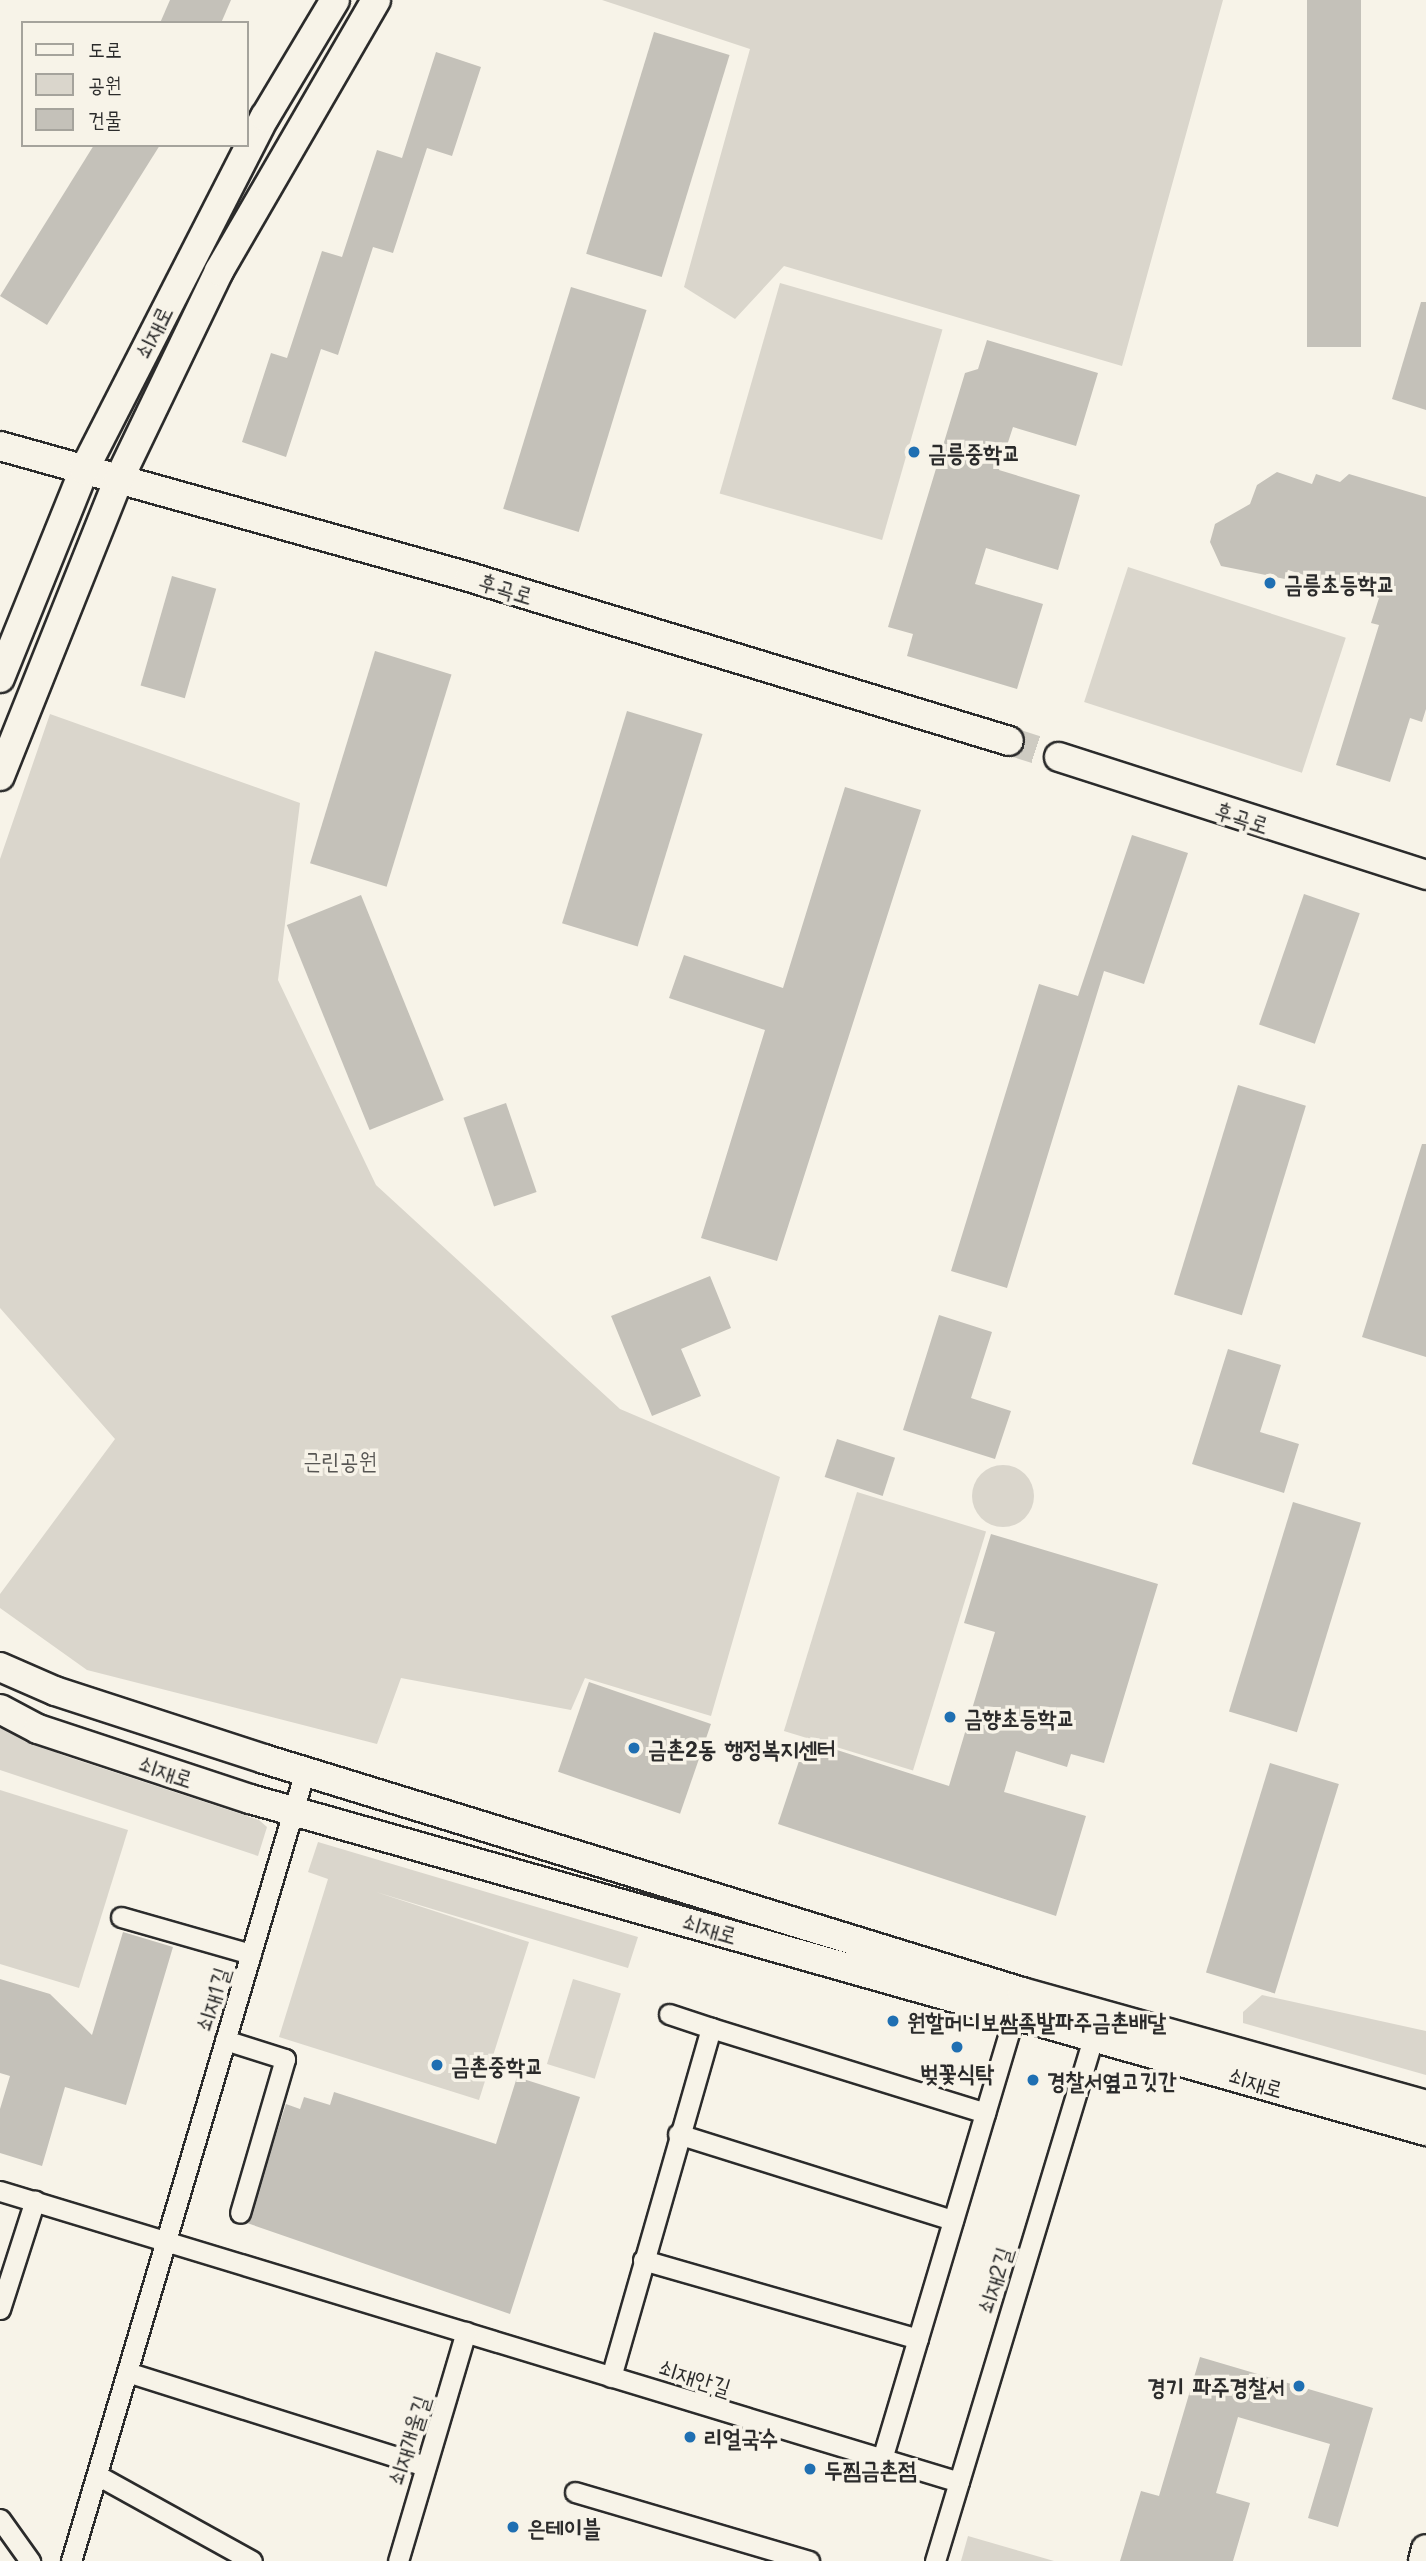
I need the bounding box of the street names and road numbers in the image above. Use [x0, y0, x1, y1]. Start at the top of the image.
street label: 쇠재로 [128, 301, 178, 363]
street label: 후곡로 [475, 567, 537, 609]
street label: 후곡로 [1211, 795, 1273, 839]
street label: 쇠재로 [135, 1749, 197, 1793]
street label: 쇠재로 [680, 1907, 740, 1949]
street label: 쇠재1길 [189, 1964, 235, 2034]
street label: 쇠재로 [1226, 2061, 1286, 2103]
street label: 쇠재2길 [971, 2243, 1017, 2317]
street label: 쇠재안길 [656, 2353, 734, 2401]
street label: 쇠재개울길 [381, 2392, 435, 2488]

